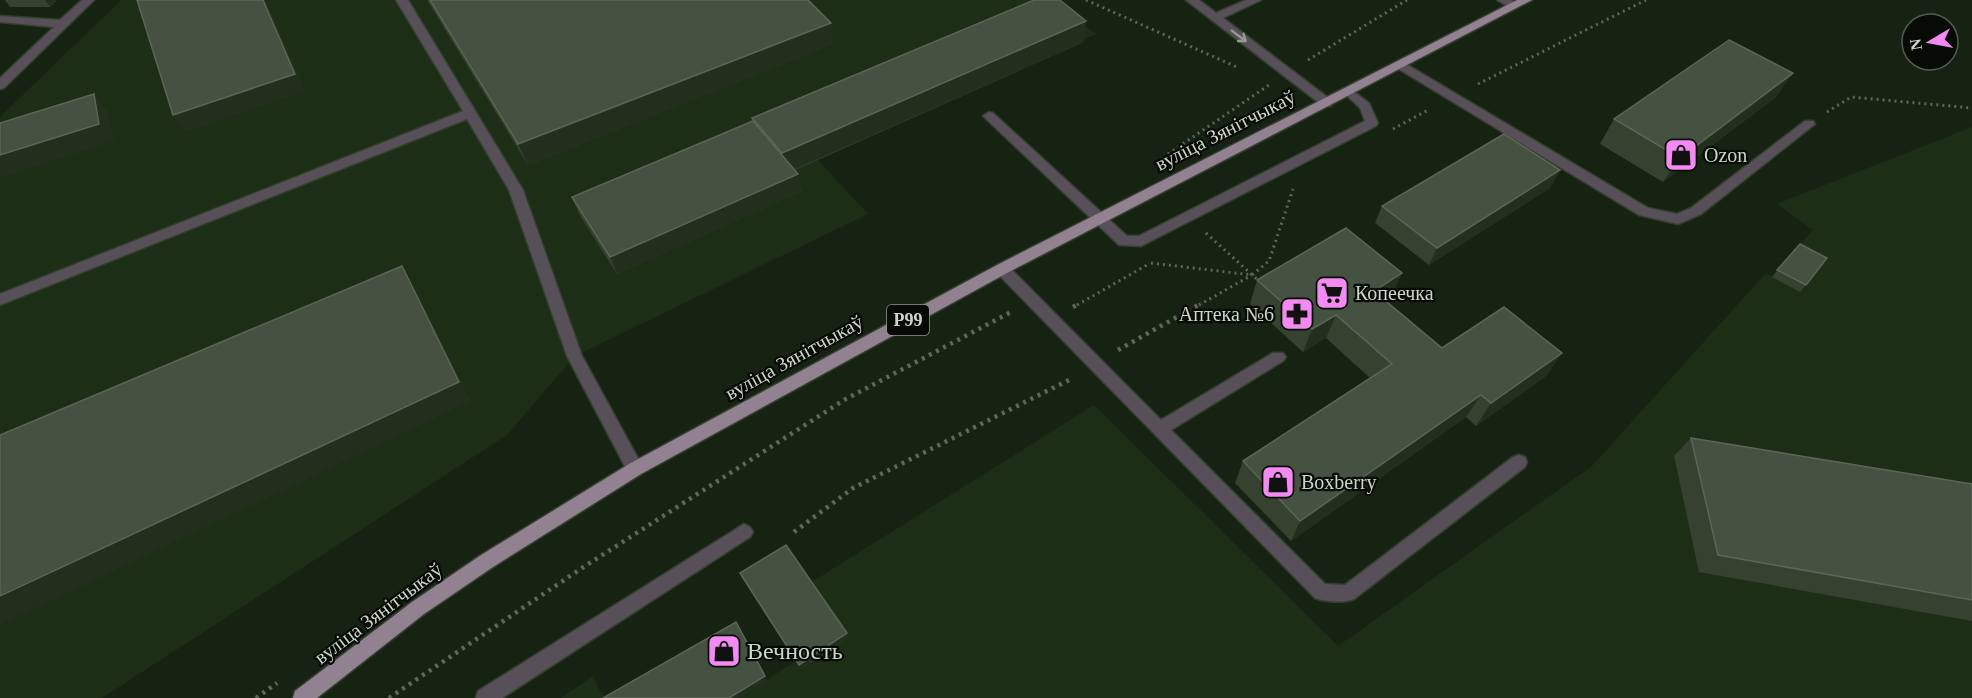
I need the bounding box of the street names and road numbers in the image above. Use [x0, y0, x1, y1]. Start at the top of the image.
street label: вуліца Зянітчыкаў [1151, 85, 1299, 176]
road number: Р99 [887, 305, 929, 335]
street label: вуліца Зянітчыкаў [721, 310, 867, 405]
street label: вуліца Зянітчыкаў [310, 558, 447, 669]

